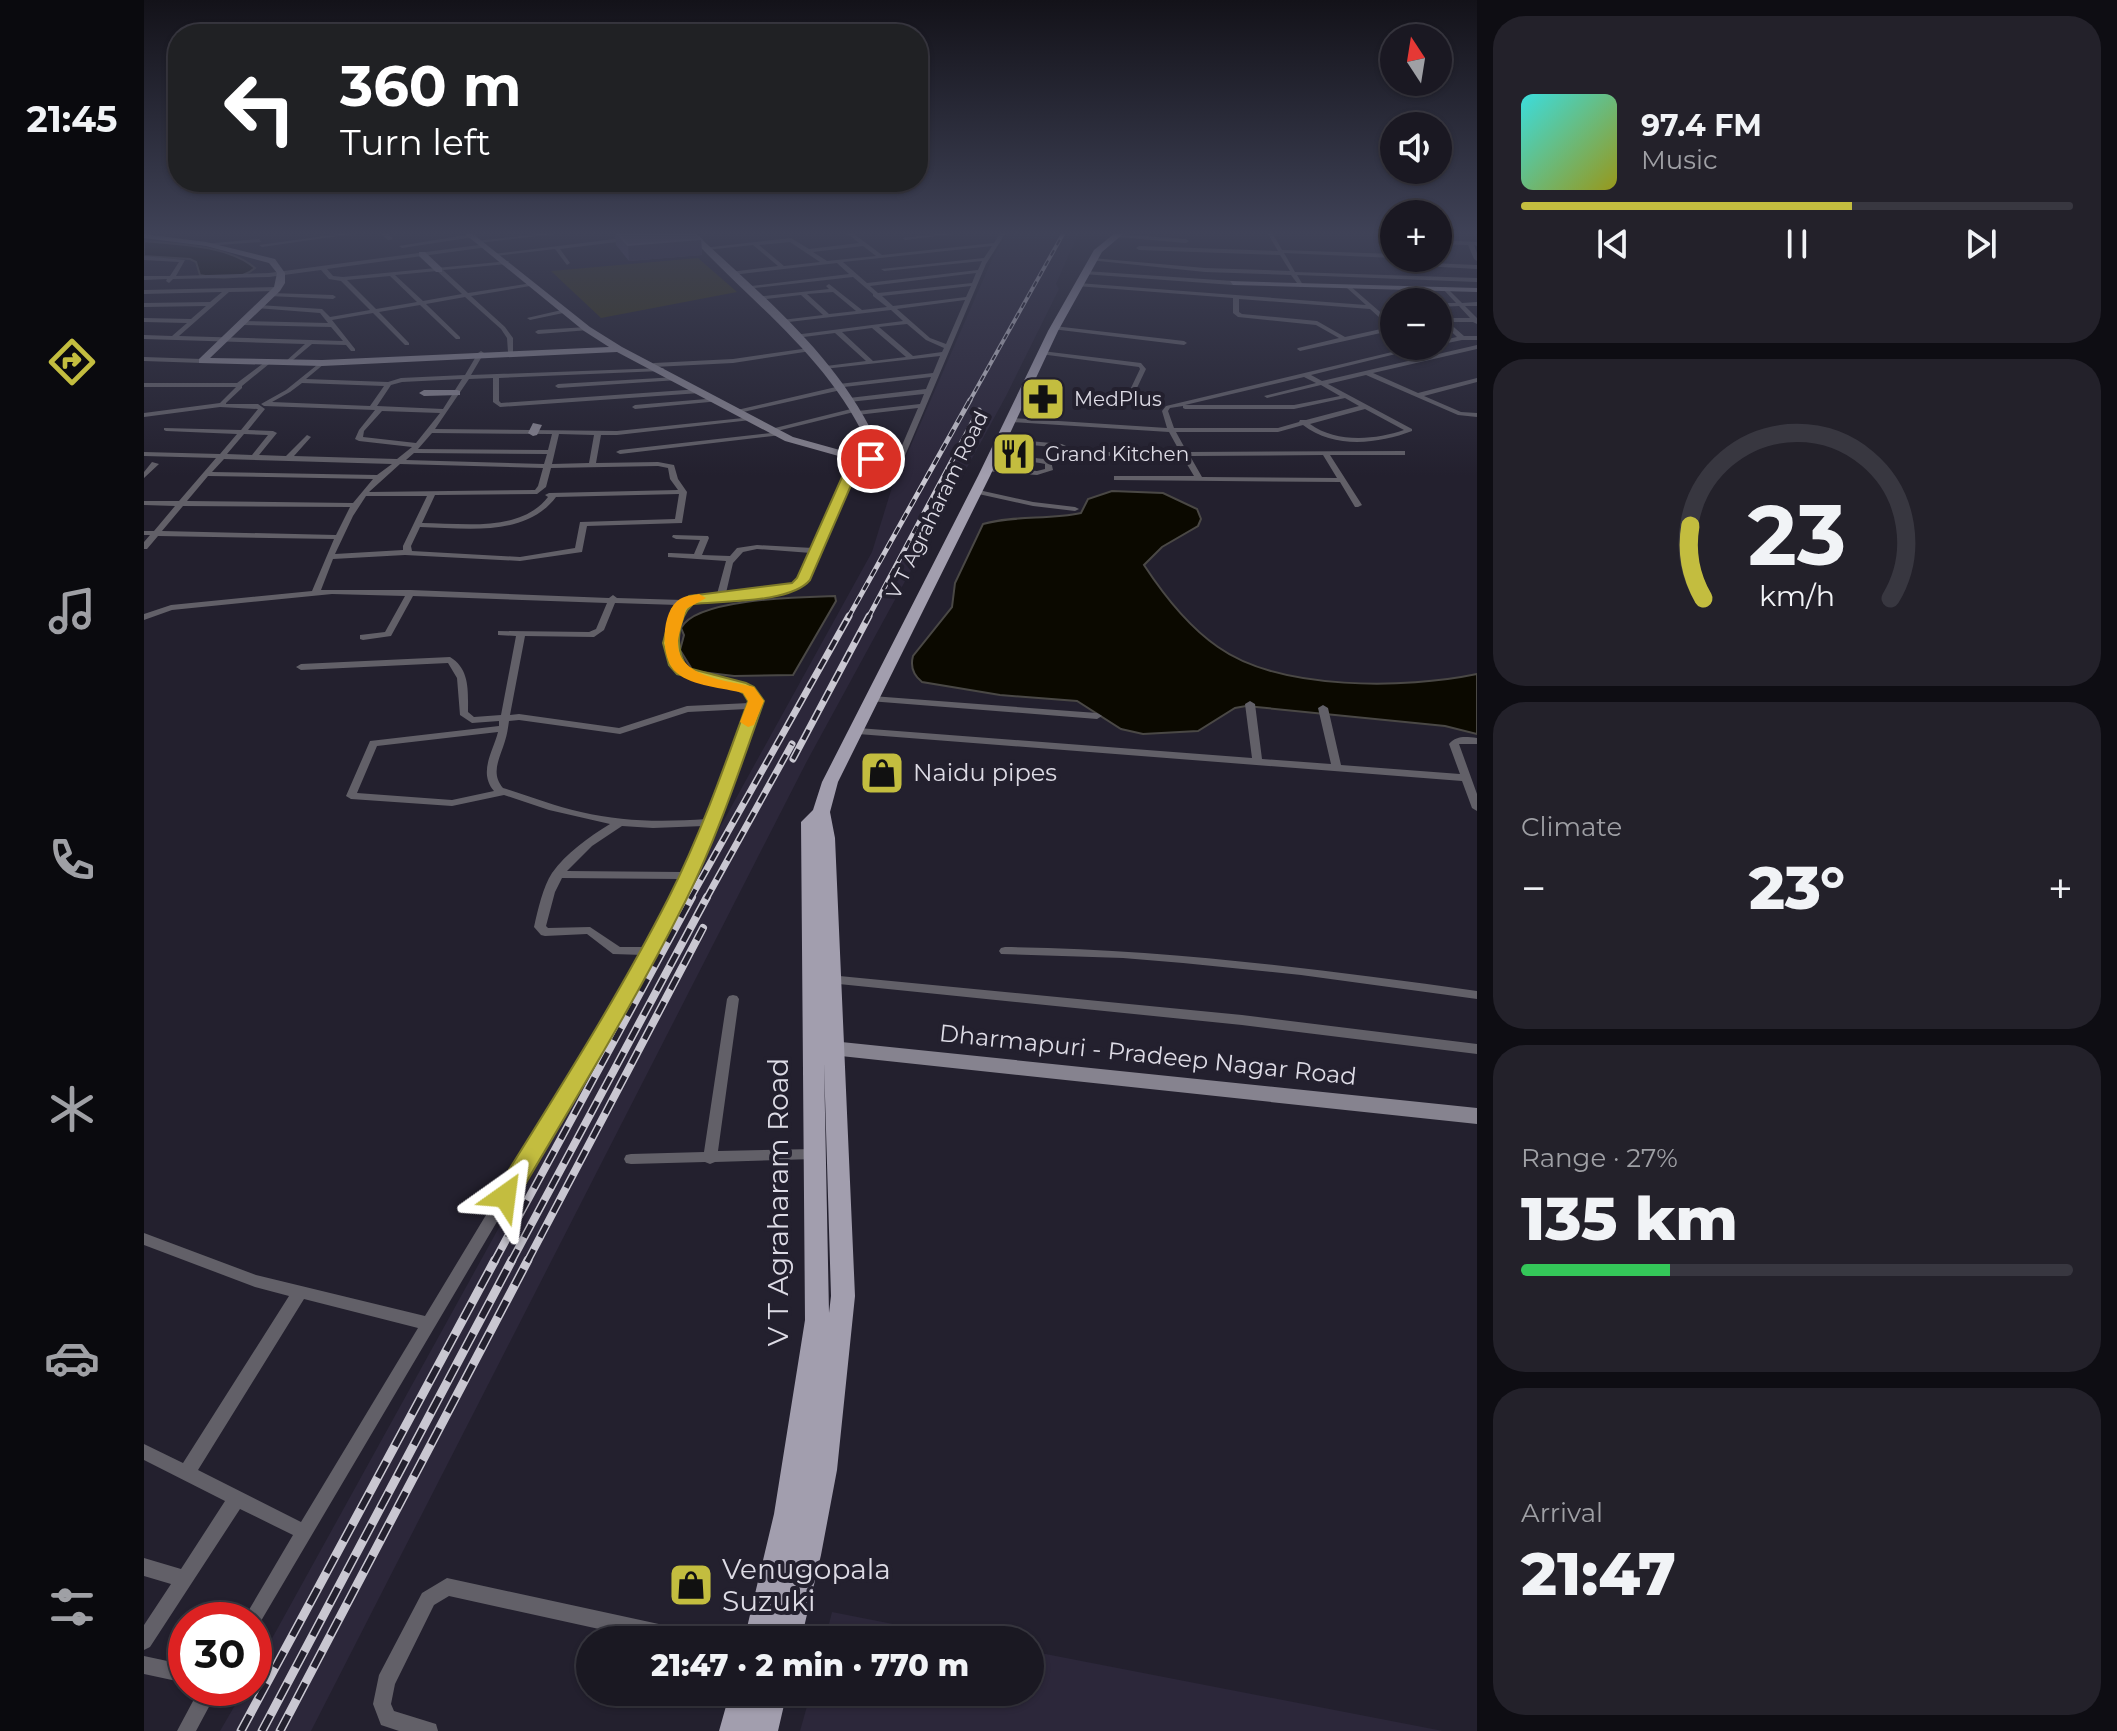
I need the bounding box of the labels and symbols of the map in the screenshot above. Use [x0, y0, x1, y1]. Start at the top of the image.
north arrow [1380, 24, 1452, 96]
pharmacy icon: MedPlus [1019, 375, 1067, 423]
place label: MedPlus [1074, 387, 1162, 411]
street label: V T Agraharam Road [881, 407, 993, 603]
pin [837, 425, 905, 493]
restaurant icon: Grand Kitchen [990, 430, 1038, 478]
place label: Grand Kitchen [1045, 442, 1189, 466]
shop icon: Naidu pipes [858, 749, 906, 797]
place label: Naidu pipes [913, 758, 1057, 787]
street label: Dharmapuri - Pradeep Nagar Road [938, 1018, 1358, 1091]
street label: V T Agraharam Road [761, 1058, 795, 1346]
position arrow [463, 1154, 547, 1238]
place label: Venugopala Suzuki [722, 1552, 891, 1618]
shop icon: Venugopala Suzuki [667, 1561, 715, 1609]
speed limit sign: 30 [168, 1602, 272, 1706]

